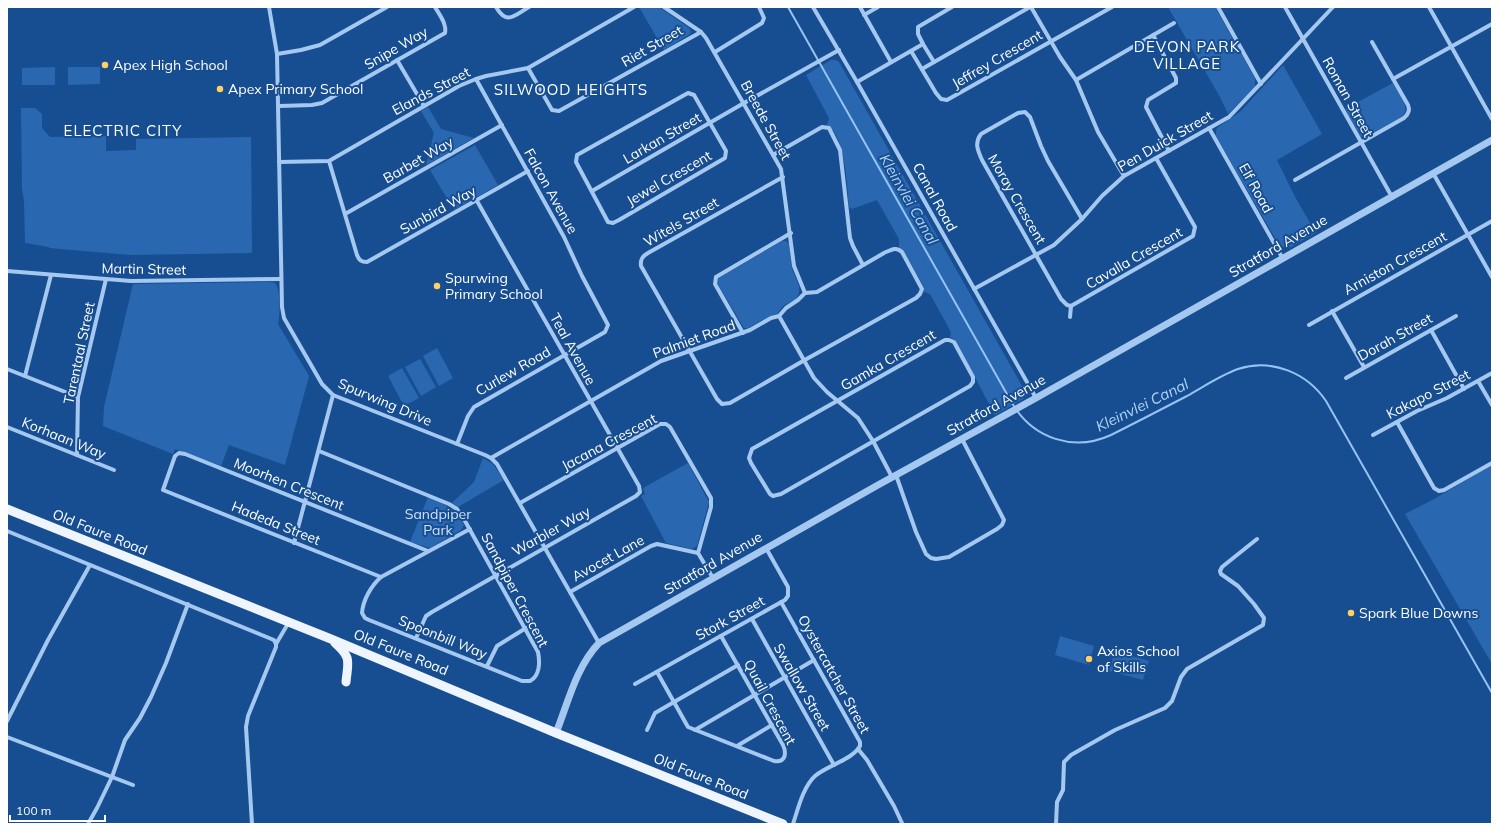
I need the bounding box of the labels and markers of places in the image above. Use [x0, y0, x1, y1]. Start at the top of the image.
place label: Apex High School [113, 56, 228, 74]
marker: Apex High School [100, 60, 110, 70]
place label: Apex Primary School [228, 80, 363, 98]
marker: Apex Primary School [215, 84, 225, 94]
place label: Spurwing Primary School [445, 269, 543, 303]
marker: Spurwing Primary School [432, 281, 442, 291]
place label: Spark Blue Downs [1359, 604, 1478, 622]
marker: Spark Blue Downs [1346, 608, 1356, 618]
place label: Axios School of Skills [1097, 642, 1180, 676]
marker: Axios School of Skills [1084, 654, 1094, 664]

